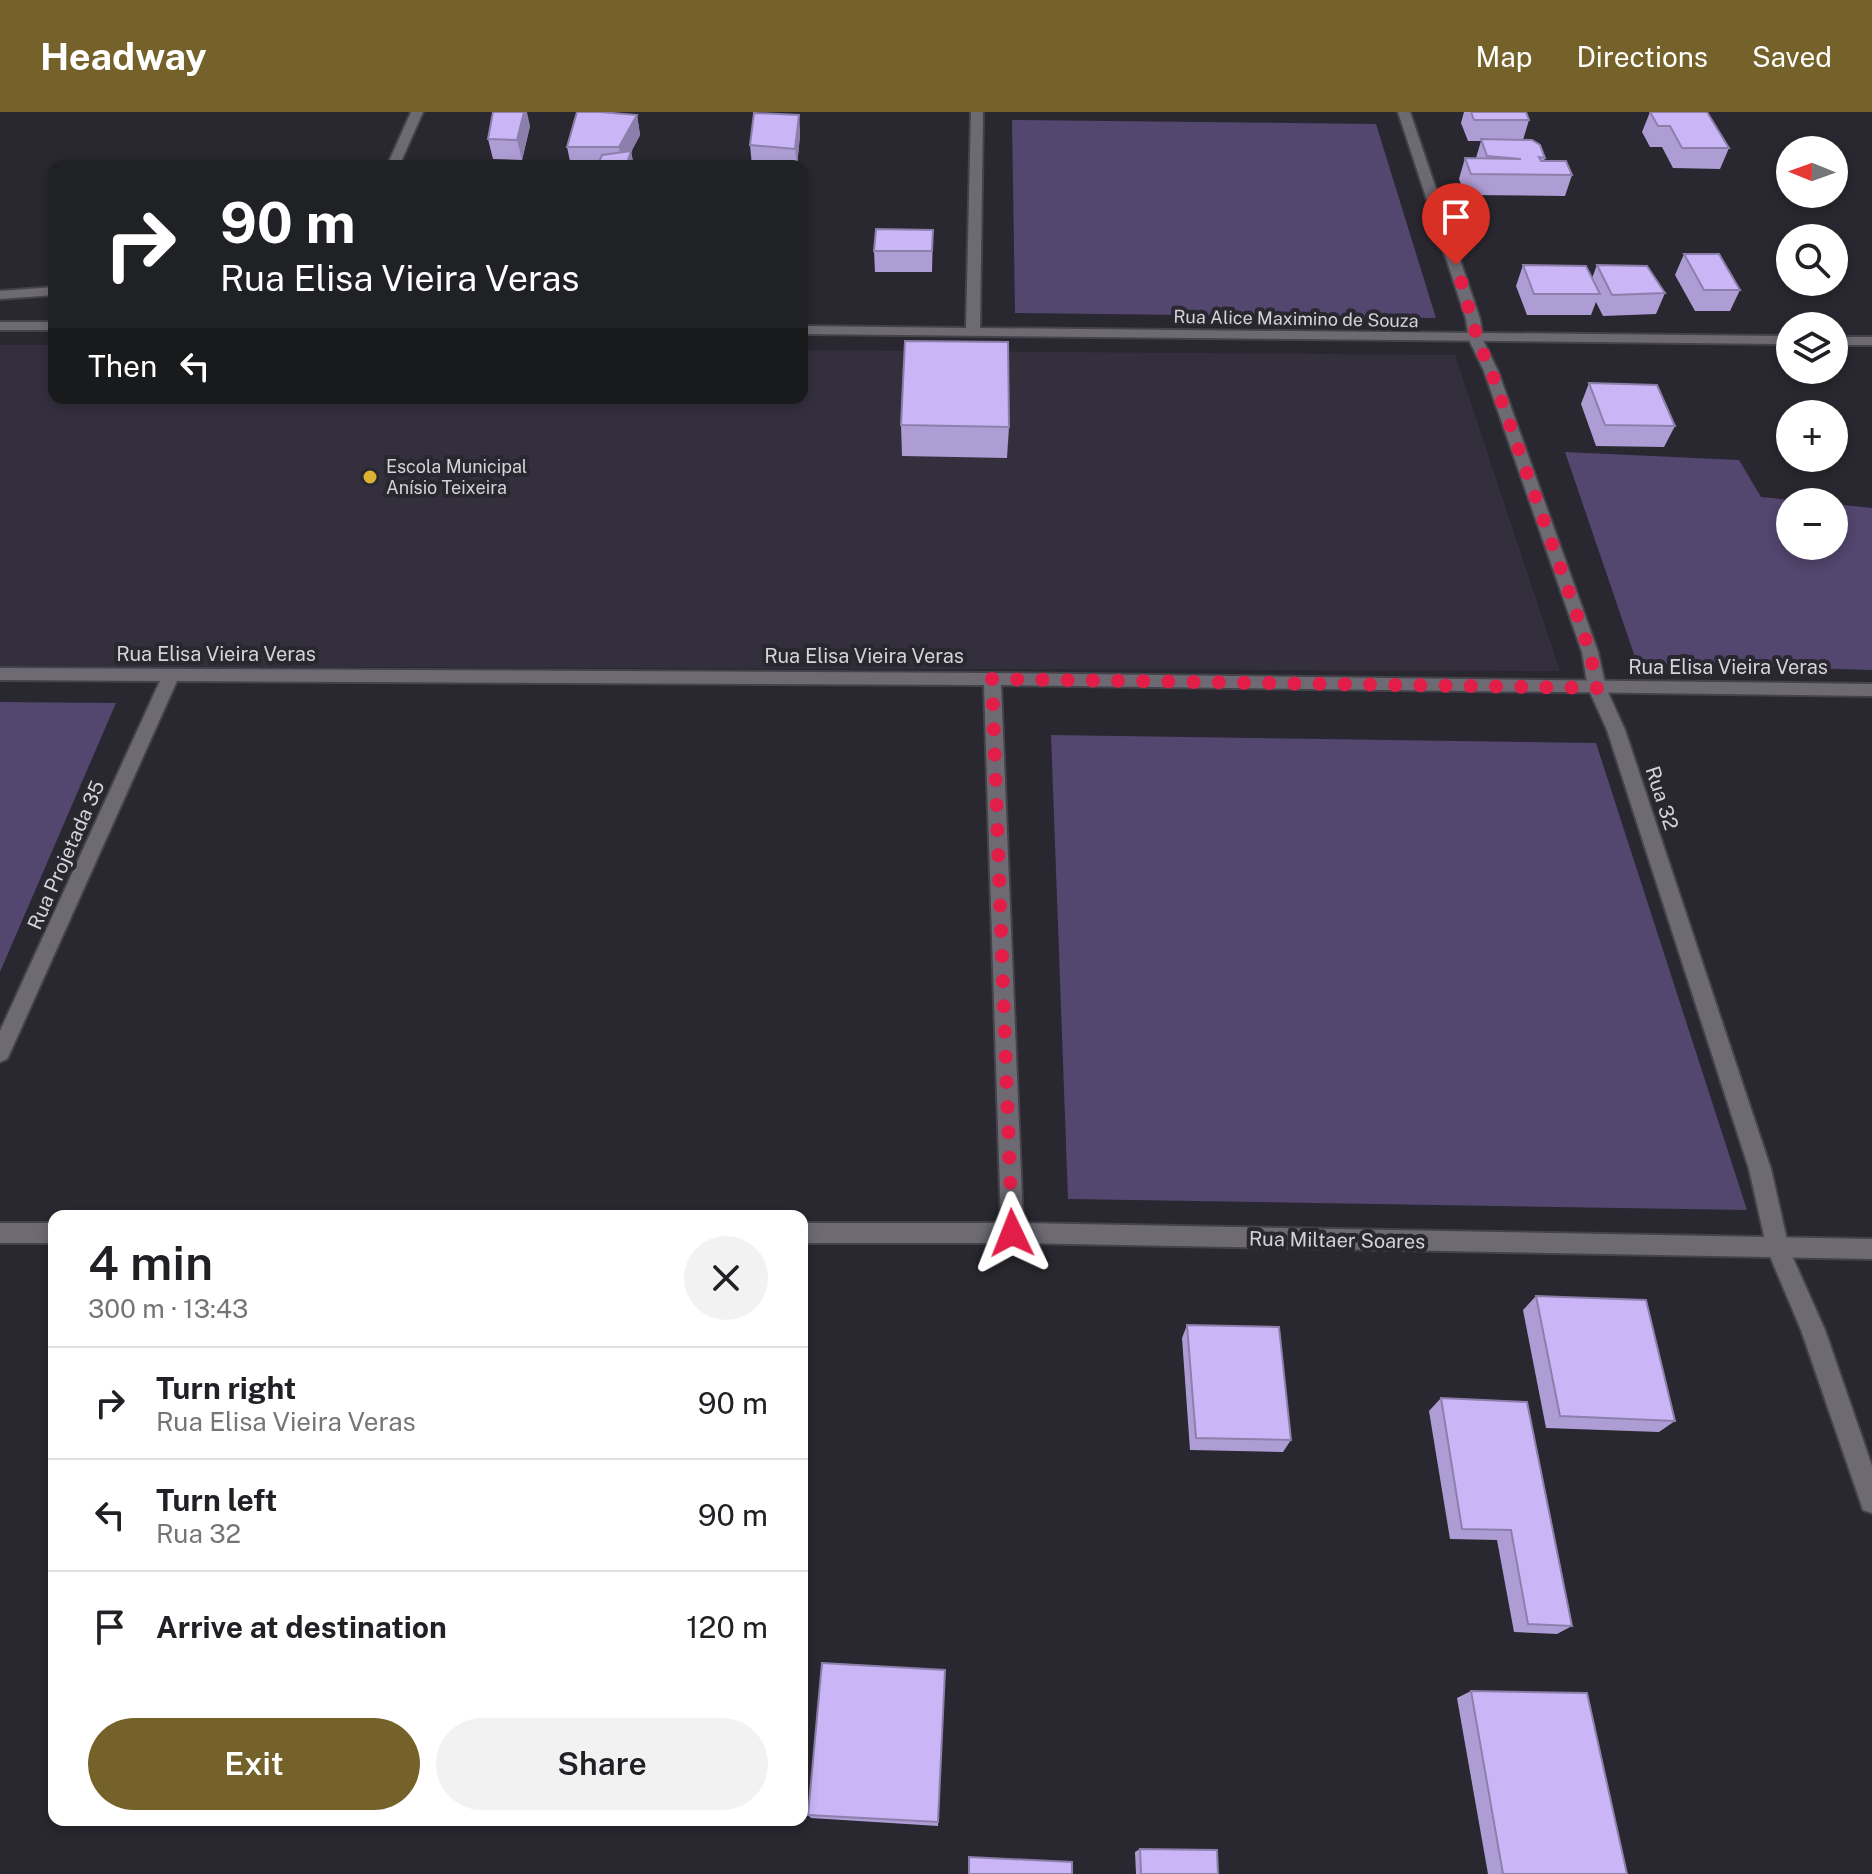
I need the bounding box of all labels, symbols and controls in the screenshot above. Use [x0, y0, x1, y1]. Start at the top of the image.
text: Headway [40, 34, 207, 79]
text: Map [1476, 40, 1532, 73]
text: Directions [1576, 40, 1708, 73]
text: Saved [1752, 40, 1832, 73]
north arrow [1776, 136, 1848, 208]
map controls [1776, 136, 1848, 560]
pin [1422, 183, 1490, 265]
text: 90 m [220, 190, 356, 256]
icon: right [88, 192, 192, 296]
icon: arrive [1434, 195, 1478, 239]
button: search [1776, 224, 1848, 296]
text: Rua Elisa Vieira Veras [220, 257, 579, 299]
street label: Rua Alice Maximino de Souza [1173, 306, 1419, 331]
button: layers [1776, 312, 1848, 384]
icon: left [173, 344, 217, 388]
text: Then [88, 348, 157, 384]
button: + [1776, 400, 1848, 472]
place label: Escola Municipal Anísio Teixeira [386, 456, 527, 498]
marker: Escola Municipal Anísio Teixeira [361, 468, 379, 486]
button: − [1776, 488, 1848, 560]
street label: Rua Elisa Vieira Veras [116, 642, 316, 666]
street label: Rua Elisa Vieira Veras [764, 644, 964, 668]
street label: Rua Elisa Vieira Veras [1628, 655, 1828, 679]
street label: Rua 32 [1640, 763, 1684, 833]
street label: Rua Projetada 35 [22, 777, 110, 933]
position arrow [970, 1191, 1054, 1275]
street label: Rua Miltaer Soares [1249, 1226, 1425, 1254]
text: 4 min [88, 1234, 213, 1291]
button: close [684, 1236, 768, 1320]
text: 300 m · 13:43 [88, 1293, 248, 1324]
text: Turn right [156, 1370, 296, 1406]
icon: right [88, 1381, 132, 1425]
text: 90 m [698, 1385, 768, 1421]
text: Rua Elisa Vieira Veras [156, 1406, 416, 1437]
text: Turn left [156, 1482, 277, 1518]
icon: left [88, 1493, 132, 1537]
text: 90 m [698, 1497, 768, 1533]
text: Rua 32 [156, 1518, 241, 1549]
icon: arrive [88, 1605, 132, 1649]
text: Arrive at destination [156, 1609, 447, 1645]
text: 120 m [686, 1609, 768, 1645]
button: Exit [88, 1718, 420, 1810]
button: Share [436, 1718, 768, 1810]

